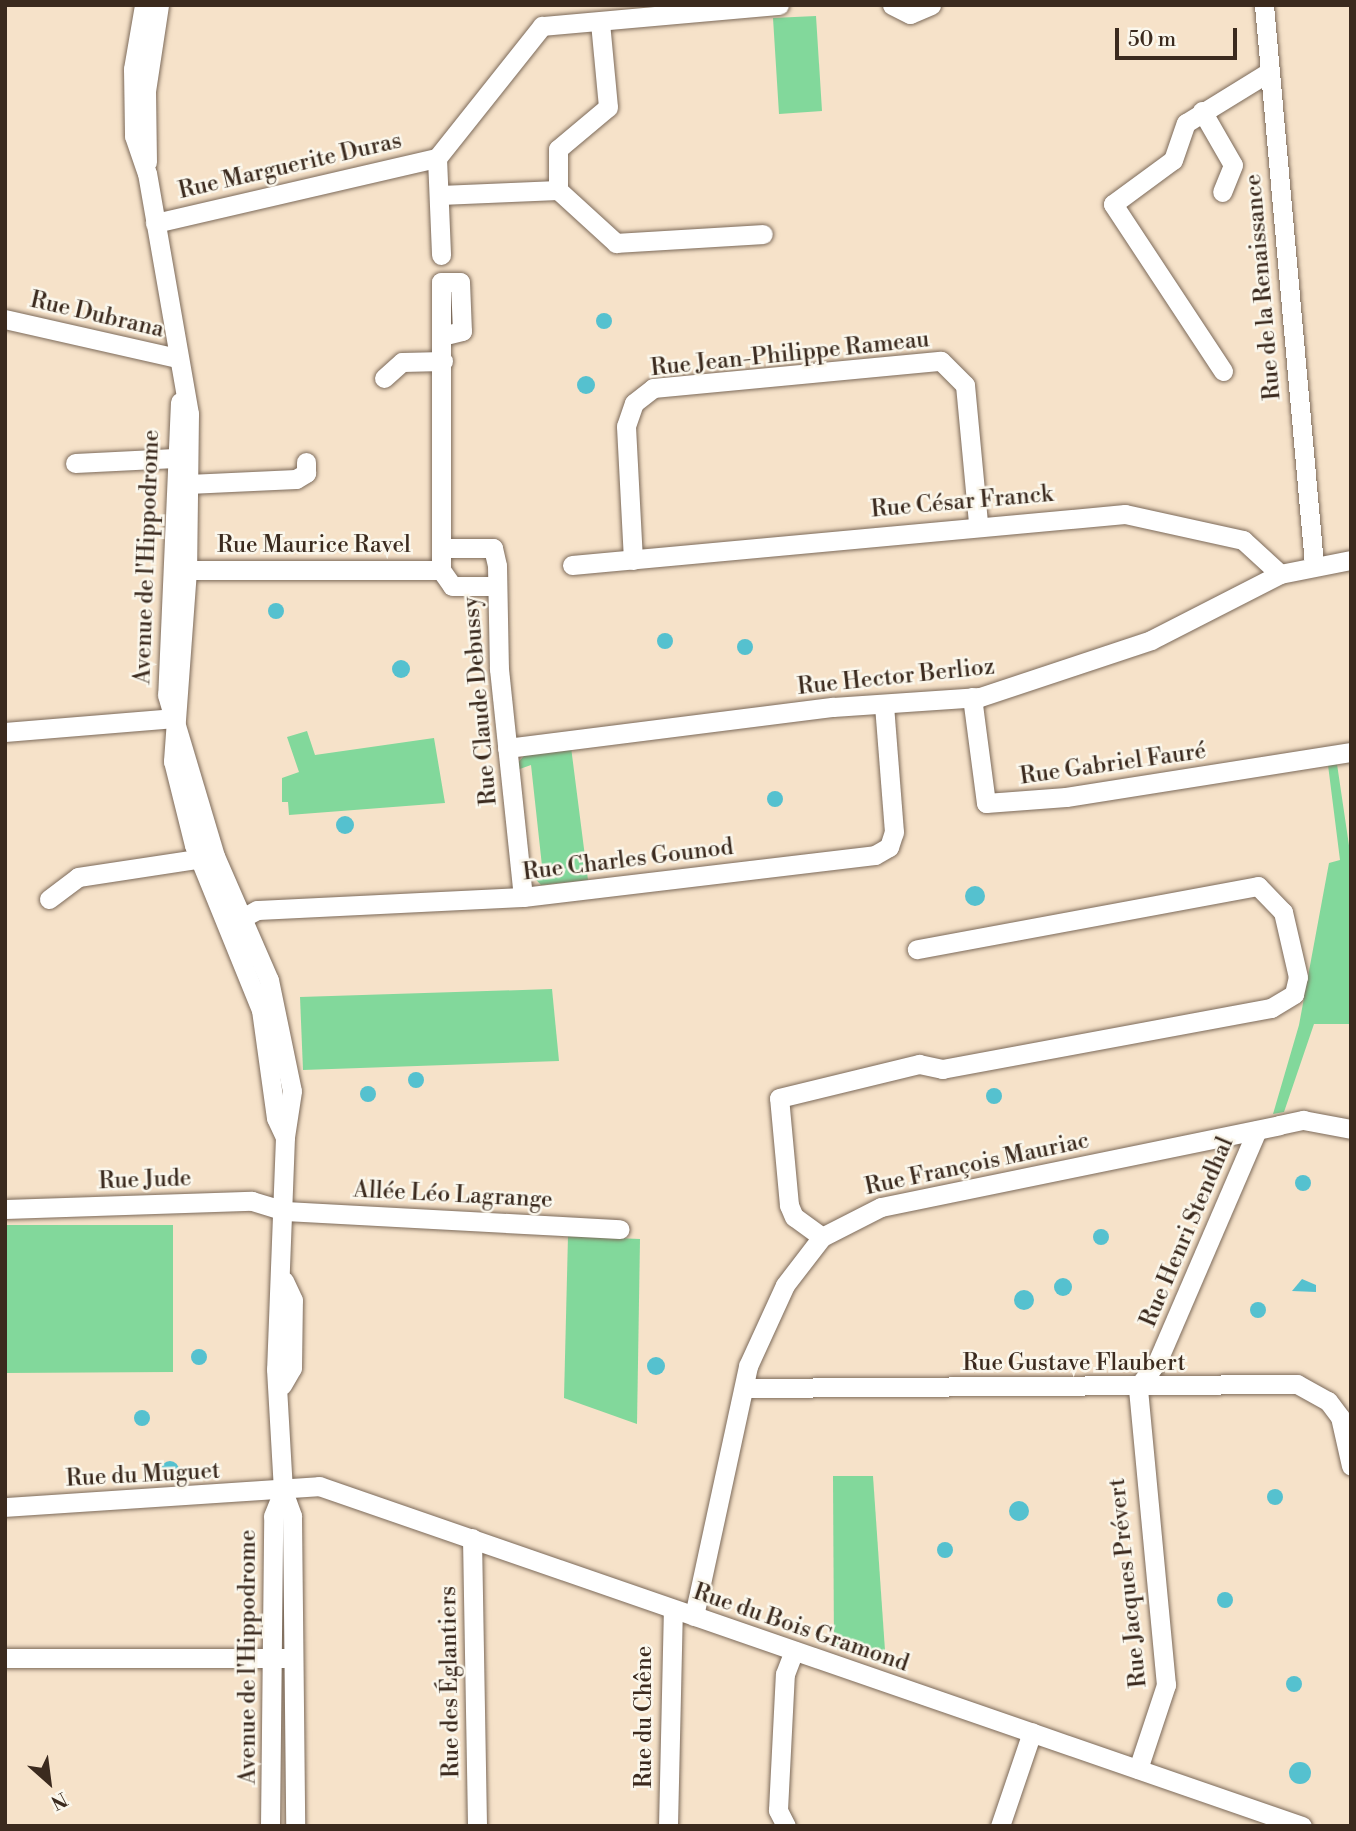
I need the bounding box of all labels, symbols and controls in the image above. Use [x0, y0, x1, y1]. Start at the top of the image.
scale bar [1118, 14, 1240, 58]
text: 50 m [1128, 27, 1176, 53]
street label: Rue Marguerite Duras [176, 127, 404, 205]
street label: Rue de la Renaissance [1239, 173, 1287, 401]
street label: Rue Dubrana [28, 286, 166, 344]
street label: Rue Jean-Philippe Rameau [649, 326, 931, 382]
street label: Avenue de l'Hippodrome [129, 429, 165, 685]
street label: Rue César Franck [870, 480, 1054, 524]
street label: Rue Maurice Ravel [217, 531, 411, 559]
street label: Rue Claude Debussy [457, 595, 503, 807]
street label: Rue Hector Berlioz [796, 653, 996, 701]
street label: Rue Gabriel Fauré [1018, 737, 1208, 791]
street label: Rue Charles Gounod [521, 833, 735, 887]
street label: Rue François Mauriac [862, 1127, 1092, 1201]
street label: Rue Henri Stendhal [1135, 1133, 1239, 1331]
street label: Rue Jude [98, 1165, 192, 1195]
street label: Allée Léo Lagrange [353, 1176, 553, 1214]
street label: Rue Gustave Flaubert [962, 1349, 1186, 1377]
street label: Rue du Muguet [65, 1457, 221, 1493]
street label: Rue Jacques Prévert [1103, 1477, 1153, 1689]
street label: Avenue de l'Hippodrome [234, 1530, 262, 1784]
street label: Rue du Bois Gramond [690, 1578, 912, 1678]
street label: Rue des Églantiers [435, 1586, 465, 1778]
street label: Rue du Chêne [630, 1646, 658, 1788]
north arrow [14, 1747, 84, 1817]
text: N [47, 1786, 71, 1815]

